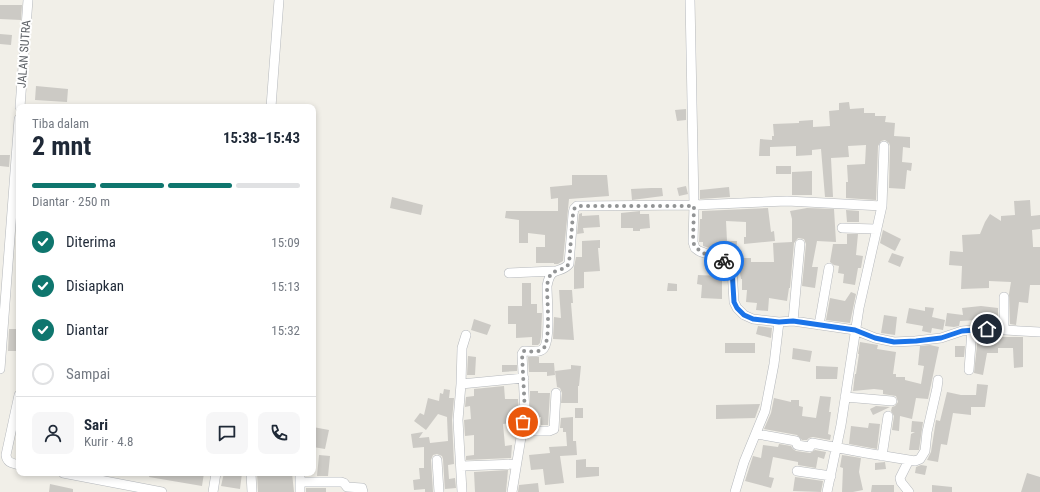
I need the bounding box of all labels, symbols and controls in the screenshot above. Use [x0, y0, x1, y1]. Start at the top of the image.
street label: JALAN SUTRA [15, 20, 33, 88]
text: Tiba dalam [32, 116, 89, 131]
text: 15:38–15:43 [223, 129, 300, 147]
text: 2 mnt [32, 131, 91, 161]
text: Diantar · 250 m [32, 194, 110, 209]
icon: check [32, 231, 54, 253]
text: Diterima [66, 233, 116, 251]
text: 15:09 [271, 235, 300, 250]
courier [704, 241, 744, 281]
icon: bike [713, 250, 735, 272]
icon: check [32, 275, 54, 297]
text: Disiapkan [66, 277, 124, 295]
text: 15:13 [271, 279, 300, 294]
pin [970, 312, 1004, 346]
icon: home [976, 318, 998, 340]
icon: check [32, 319, 54, 341]
text: Diantar [66, 321, 109, 339]
text: 15:32 [271, 323, 300, 338]
text: Sampai [66, 365, 110, 383]
pin [506, 405, 540, 439]
icon: bag [512, 411, 534, 433]
button: person [32, 412, 74, 454]
button: chat [206, 412, 248, 454]
button: phone [258, 412, 300, 454]
text: Sari [84, 416, 108, 434]
text: Kurir · 4.8 [84, 434, 134, 449]

